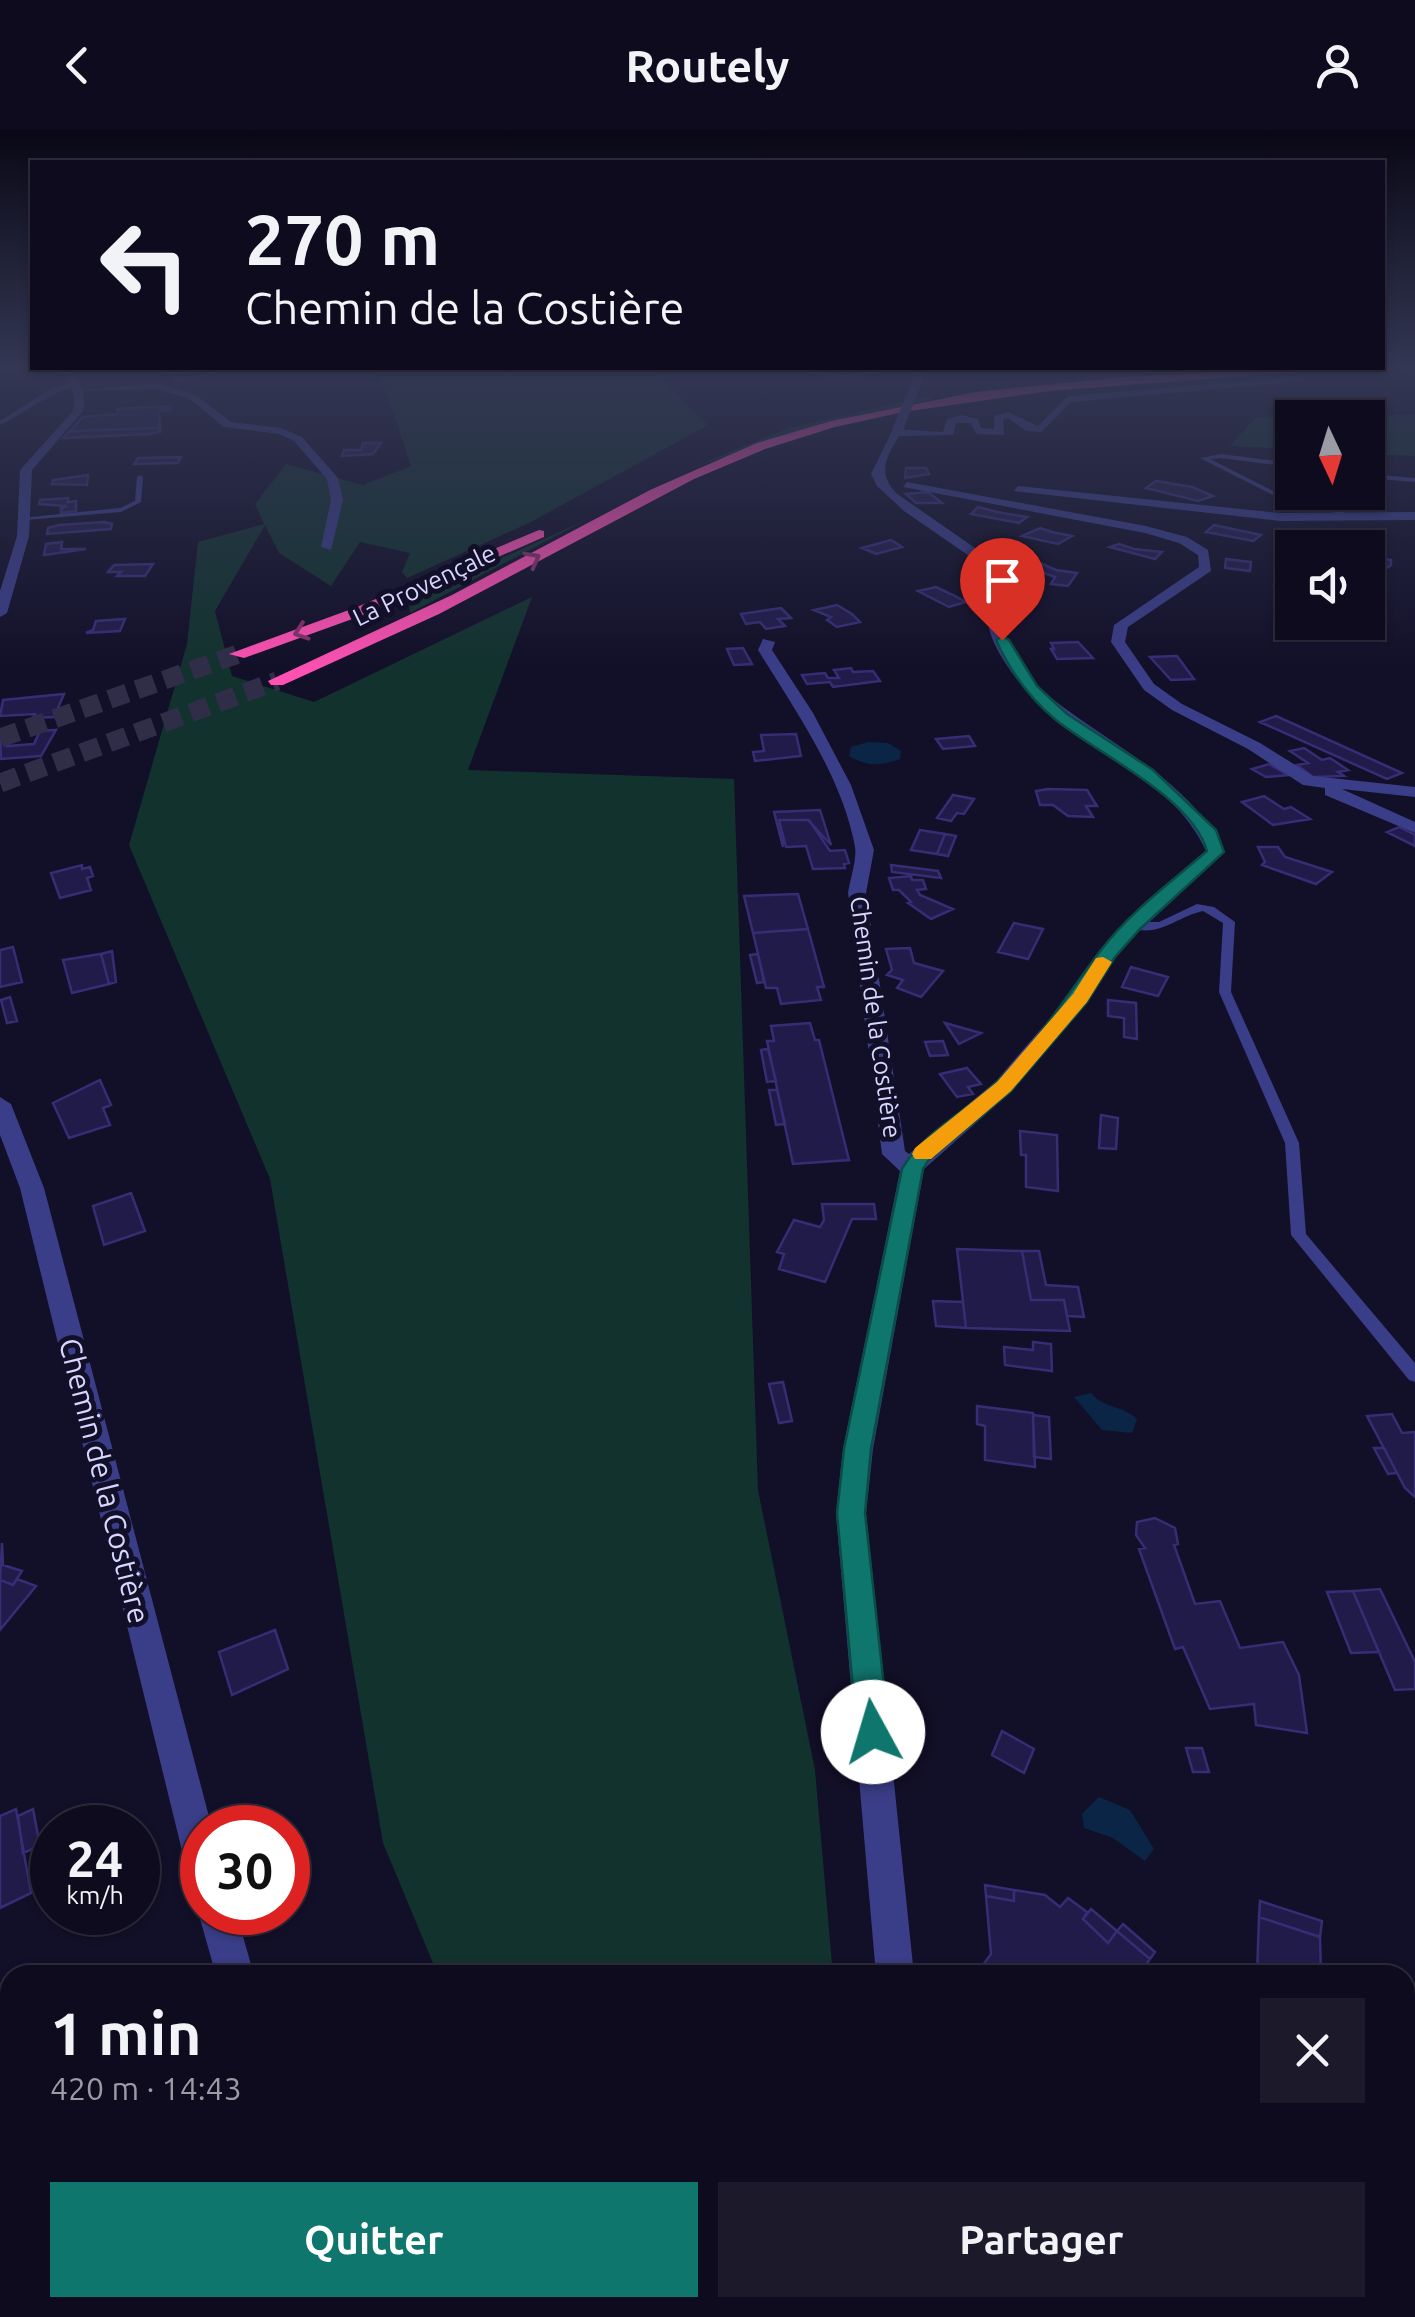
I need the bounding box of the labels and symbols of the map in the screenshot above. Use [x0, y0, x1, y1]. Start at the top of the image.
north arrow [1275, 400, 1385, 510]
street label: La Provençale [348, 538, 500, 632]
pin [960, 538, 1045, 641]
one-way arrow [523, 551, 541, 571]
one-way arrow [293, 620, 310, 641]
street label: Chemin de la Costière [845, 894, 907, 1140]
street label: Chemin de la Costière [53, 1335, 157, 1627]
position arrow [821, 1680, 925, 1784]
speed limit sign: 30 [180, 1805, 310, 1935]

